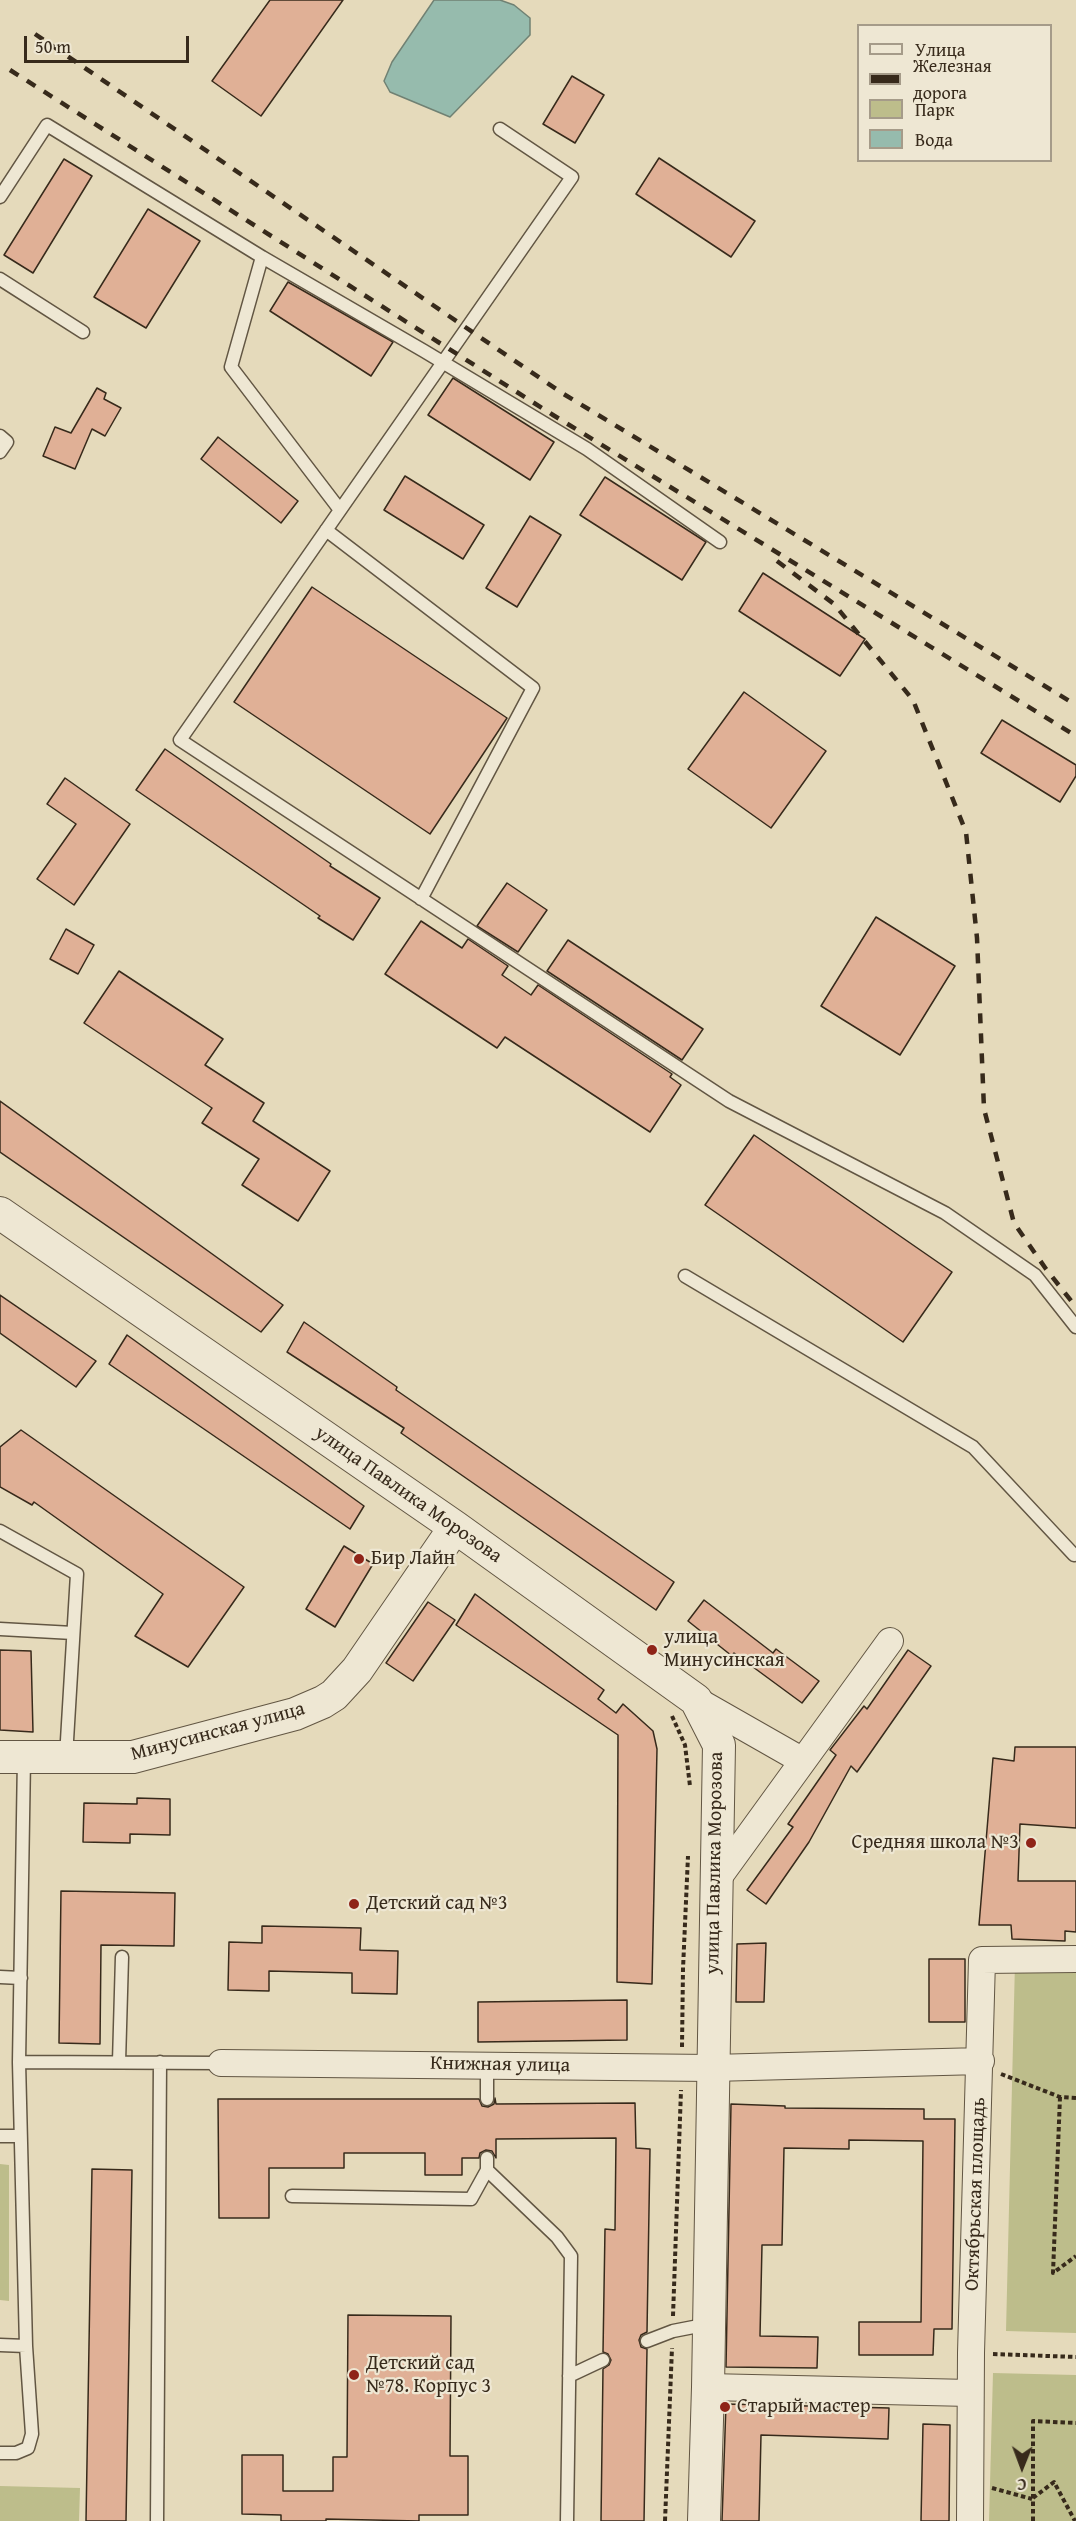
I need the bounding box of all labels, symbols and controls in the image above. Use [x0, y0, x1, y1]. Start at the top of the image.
scale bar [27, 24, 192, 62]
legend [857, 24, 1052, 162]
text: 50 m [35, 33, 71, 60]
text: Улица [915, 36, 965, 63]
text: Железная дорога [913, 52, 992, 106]
text: Парк [915, 96, 954, 123]
text: Вода [915, 126, 953, 153]
street label: улица Павлика Морозова [310, 1421, 506, 1569]
place label: Бир Лайн [371, 1547, 455, 1571]
marker: Бир Лайн [352, 1552, 366, 1566]
place label: улица Минусинская [664, 1626, 785, 1673]
marker: улица Минусинская [645, 1643, 659, 1657]
street label: Минусинская улица [128, 1697, 308, 1767]
street label: улица Павлика Морозова [701, 1751, 729, 1975]
place label: Средняя школа №3 [852, 1831, 1019, 1855]
marker: Средняя школа №3 [1024, 1836, 1038, 1850]
place label: Детский сад №3 [366, 1892, 508, 1916]
marker: Детский сад №3 [347, 1897, 361, 1911]
street label: Книжная улица [430, 2052, 570, 2078]
street label: Октябрьская площадь [961, 2097, 991, 2291]
place label: Детский сад №78. Корпус 3 [366, 2352, 491, 2399]
marker: Детский сад №78. Корпус 3 [347, 2368, 361, 2382]
place label: Старый мастер [737, 2395, 871, 2419]
marker: Старый мастер [718, 2400, 732, 2414]
north arrow [992, 2437, 1052, 2497]
text: С [1017, 2473, 1026, 2497]

